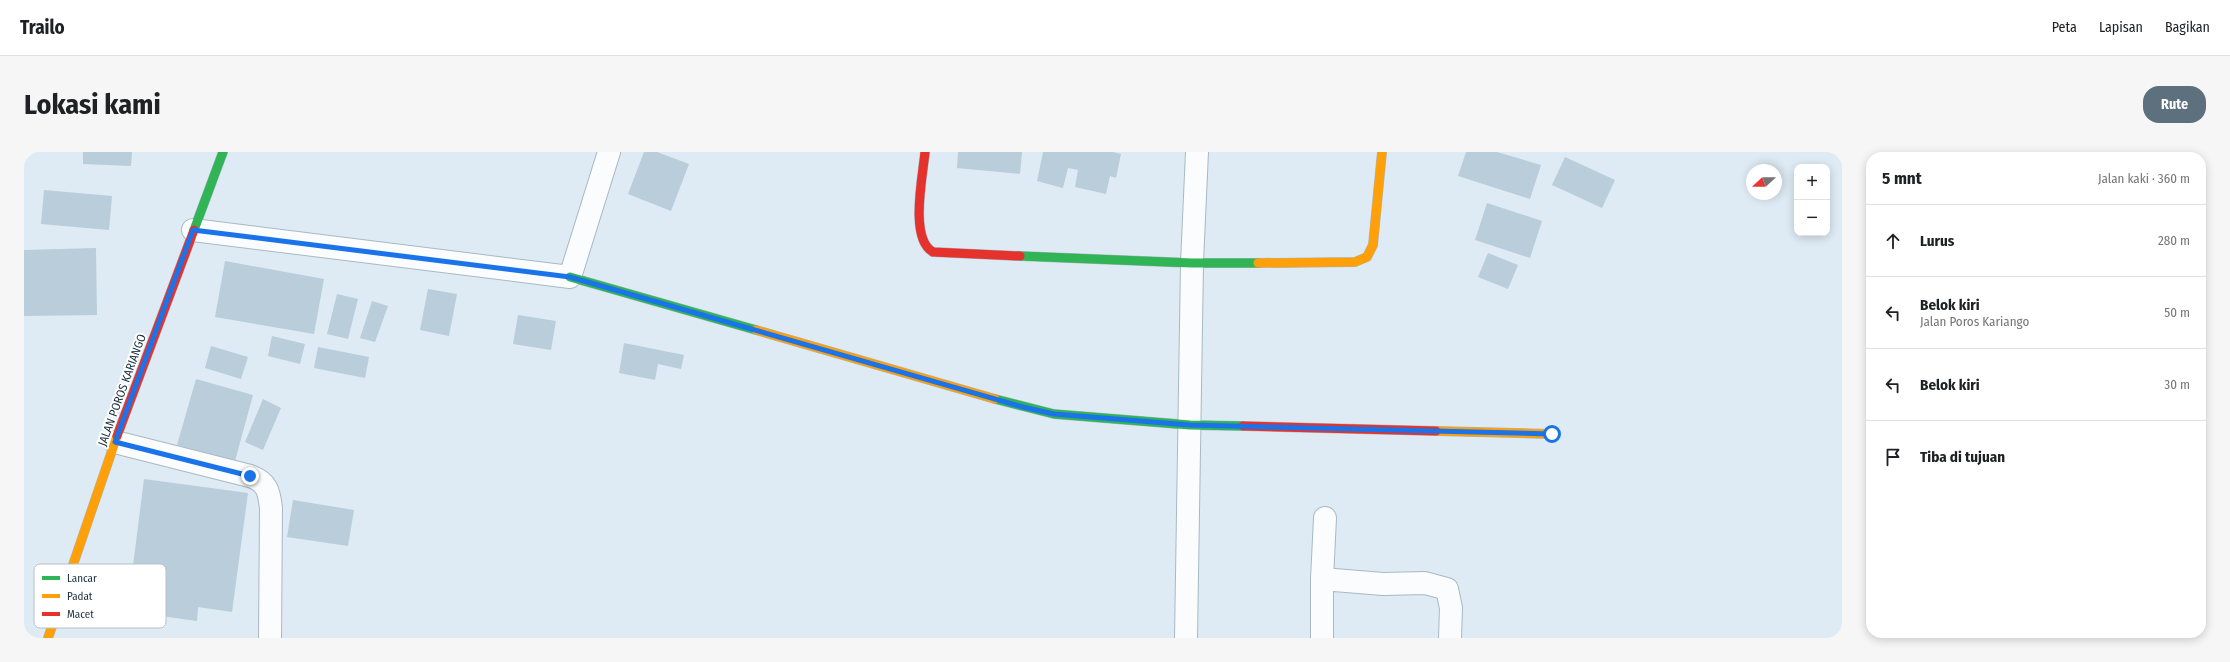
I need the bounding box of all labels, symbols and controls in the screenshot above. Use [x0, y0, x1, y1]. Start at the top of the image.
text: Trailo [20, 16, 65, 39]
text: Peta [2052, 19, 2077, 36]
text: Lapisan [2099, 19, 2143, 36]
text: Bagikan [2165, 19, 2210, 36]
button: Rute [2143, 86, 2206, 123]
text: Lokasi kami [24, 88, 161, 121]
north arrow [1746, 164, 1782, 200]
map controls [1794, 164, 1830, 236]
button: + [1794, 164, 1830, 200]
text: 5 mnt [1882, 168, 1922, 189]
text: Jalan kaki · 360 m [2098, 171, 2190, 186]
button: − [1794, 200, 1830, 236]
icon: ahead [1882, 230, 1904, 252]
text: Lurus [1920, 232, 1954, 250]
text: 280 m [2158, 233, 2190, 248]
text: Belok kiri [1920, 296, 1980, 314]
icon: left [1882, 302, 1904, 324]
text: 50 m [2164, 305, 2190, 320]
text: Jalan Poros Kariango [1920, 314, 2029, 329]
street label: JALAN POROS KARIANGO [95, 332, 149, 448]
icon: left [1882, 374, 1904, 396]
text: Belok kiri [1920, 376, 1980, 394]
text: 30 m [2164, 377, 2190, 392]
route start [1543, 425, 1561, 443]
icon: arrive [1882, 446, 1904, 468]
text: Tiba di tujuan [1920, 448, 2005, 466]
route end [241, 467, 259, 485]
legend [34, 564, 166, 628]
text: Lancar [67, 572, 97, 585]
text: Padat [67, 590, 93, 603]
text: Macet [67, 608, 94, 621]

